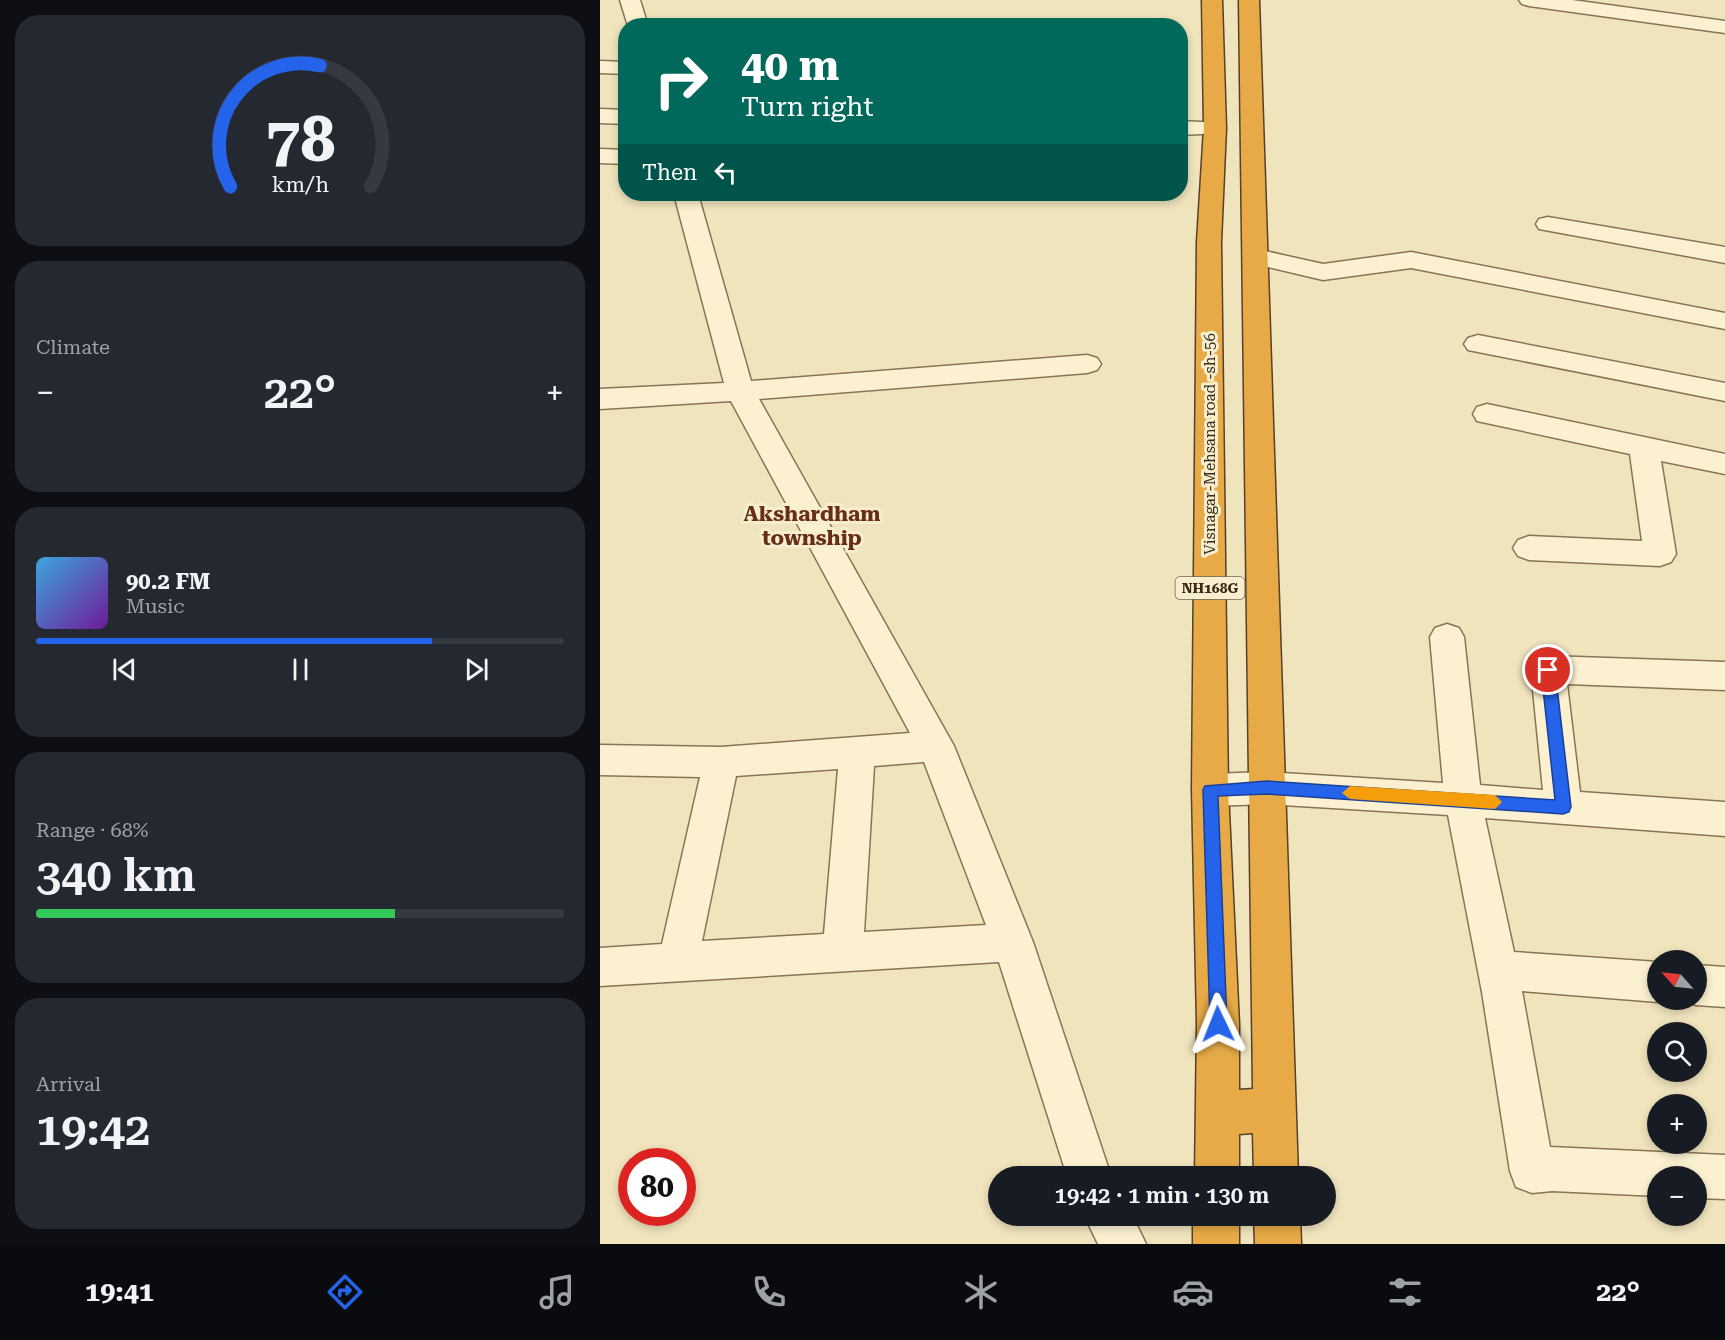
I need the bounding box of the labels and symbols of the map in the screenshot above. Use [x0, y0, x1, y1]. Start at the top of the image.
street label: Visnagar-Mehsana road -sh-56 [1201, 333, 1219, 555]
district label: Akshardham township [743, 502, 881, 550]
road number: NH168G [1176, 577, 1244, 599]
pin [1522, 644, 1573, 695]
north arrow [1647, 950, 1707, 1010]
position arrow [1186, 992, 1250, 1056]
speed limit sign: 80 [618, 1148, 696, 1226]

